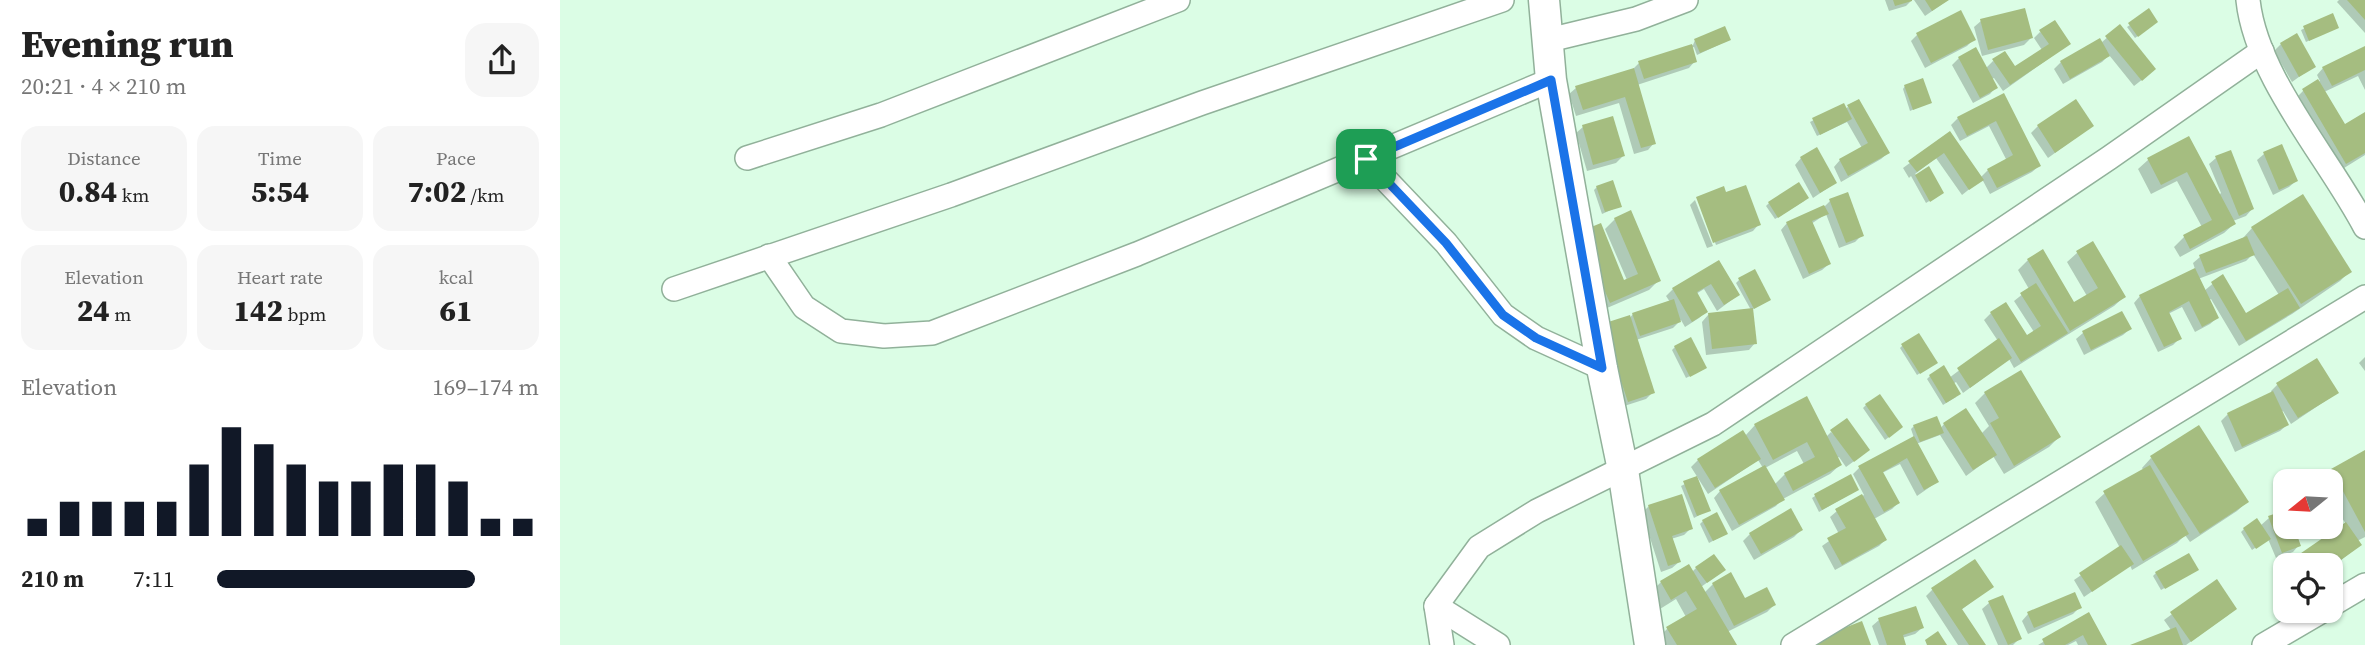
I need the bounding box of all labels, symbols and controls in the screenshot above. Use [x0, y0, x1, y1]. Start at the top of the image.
text: Evening run [21, 18, 234, 70]
button: share [465, 23, 539, 97]
text: 20:21 · 4 × 210 m [21, 70, 187, 102]
pin [1336, 129, 1396, 189]
icon: arrive [1347, 140, 1385, 178]
text: Distance [67, 145, 141, 171]
text: Time [258, 145, 302, 171]
text: Pace [436, 145, 476, 171]
text: 0.84 [59, 171, 117, 212]
text: 5:54 [251, 171, 309, 212]
text: 7:02 [408, 171, 466, 212]
text: km [117, 182, 149, 208]
text: /km [466, 182, 504, 208]
text: Elevation [64, 264, 144, 290]
text: Heart rate [237, 264, 323, 290]
text: kcal [439, 264, 473, 290]
text: 24 [77, 290, 110, 331]
text: 142 [234, 290, 283, 331]
text: 61 [439, 290, 473, 331]
text: m [110, 301, 131, 327]
text: bpm [283, 301, 327, 327]
text: Elevation [21, 371, 117, 403]
text: 169–174 m [432, 371, 539, 403]
north arrow [2273, 469, 2343, 539]
map controls [2273, 469, 2343, 623]
button: locate [2273, 553, 2343, 623]
text: 210 m [21, 563, 84, 595]
text: 7:11 [133, 563, 174, 595]

